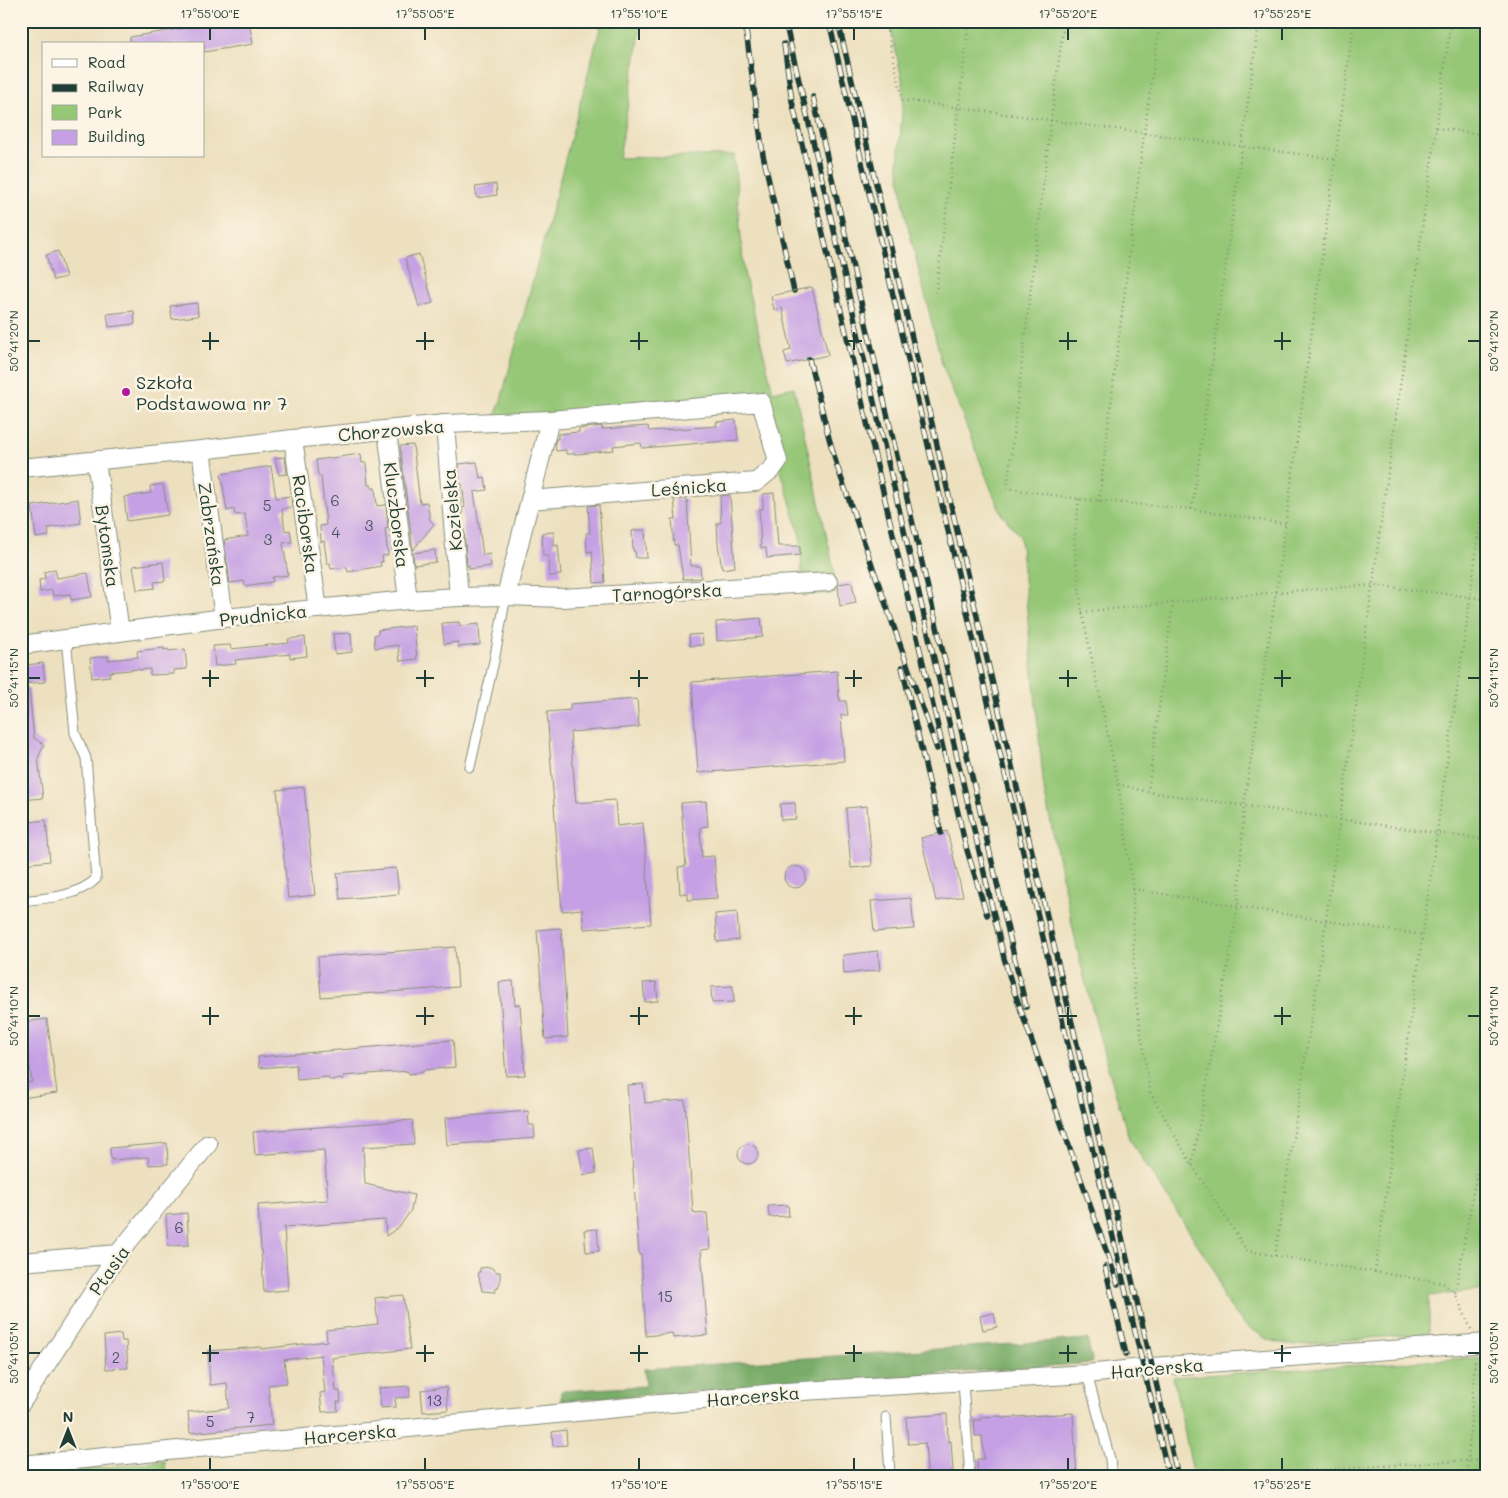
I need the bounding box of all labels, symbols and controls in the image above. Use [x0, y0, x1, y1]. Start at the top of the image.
text: 17°55'00"E [180, 5, 240, 21]
text: 17°55'05"E [396, 5, 455, 21]
text: 17°55'10"E [610, 5, 668, 21]
text: 17°55'15"E [826, 5, 883, 21]
text: 17°55'20"E [1039, 5, 1097, 21]
text: 17°55'25"E [1253, 5, 1311, 21]
legend [42, 42, 205, 158]
text: Road [88, 52, 125, 72]
text: Railway [88, 76, 144, 96]
text: Park [88, 102, 122, 122]
text: Building [88, 126, 145, 146]
text: 50°41'20"N [5, 310, 21, 372]
text: 50°41'20"N [1485, 310, 1501, 372]
place label: Szkoła Podstawowa nr 7 [136, 370, 287, 415]
marker: Szkoła Podstawowa nr 7 [120, 386, 132, 398]
street label: Chorzowska [337, 413, 445, 447]
street label: Kluczborska [379, 461, 415, 569]
street label: Kozielska [436, 468, 468, 552]
street label: Leśnicka [650, 472, 728, 502]
street label: Raciborska [287, 473, 325, 575]
street label: Zabrzańska [193, 481, 231, 587]
house number: 6 [330, 490, 340, 510]
house number: 5 [263, 495, 271, 515]
street label: Bytomska [90, 503, 126, 589]
house number: 3 [365, 515, 374, 535]
house number: 4 [332, 522, 341, 542]
house number: 3 [264, 529, 273, 549]
street label: Tarnogórska [611, 577, 723, 607]
street label: Prudnicka [218, 598, 308, 632]
text: 50°41'15"N [5, 648, 21, 708]
text: 50°41'15"N [1485, 648, 1501, 708]
text: 50°41'10"N [5, 986, 21, 1046]
text: 50°41'10"N [1485, 986, 1501, 1046]
house number: 6 [174, 1217, 184, 1237]
street label: Ptasia [83, 1240, 135, 1300]
house number: 15 [657, 1286, 673, 1306]
text: 50°41'05"N [5, 1322, 21, 1384]
text: 50°41'05"N [1485, 1322, 1501, 1384]
house number: 2 [112, 1347, 120, 1367]
street label: Harcerska [1109, 1352, 1205, 1384]
street label: Harcerska [705, 1380, 801, 1412]
house number: 13 [426, 1390, 442, 1410]
north arrow [42, 1406, 92, 1456]
text: N [63, 1407, 73, 1426]
house number: 7 [247, 1407, 255, 1427]
house number: 5 [206, 1411, 214, 1431]
street label: Harcerska [302, 1418, 398, 1450]
text: 17°55'00"E [180, 1476, 240, 1492]
text: 17°55'05"E [396, 1476, 455, 1492]
text: 17°55'10"E [610, 1476, 668, 1492]
text: 17°55'15"E [826, 1476, 883, 1492]
text: 17°55'20"E [1039, 1476, 1097, 1492]
text: 17°55'25"E [1253, 1476, 1311, 1492]

